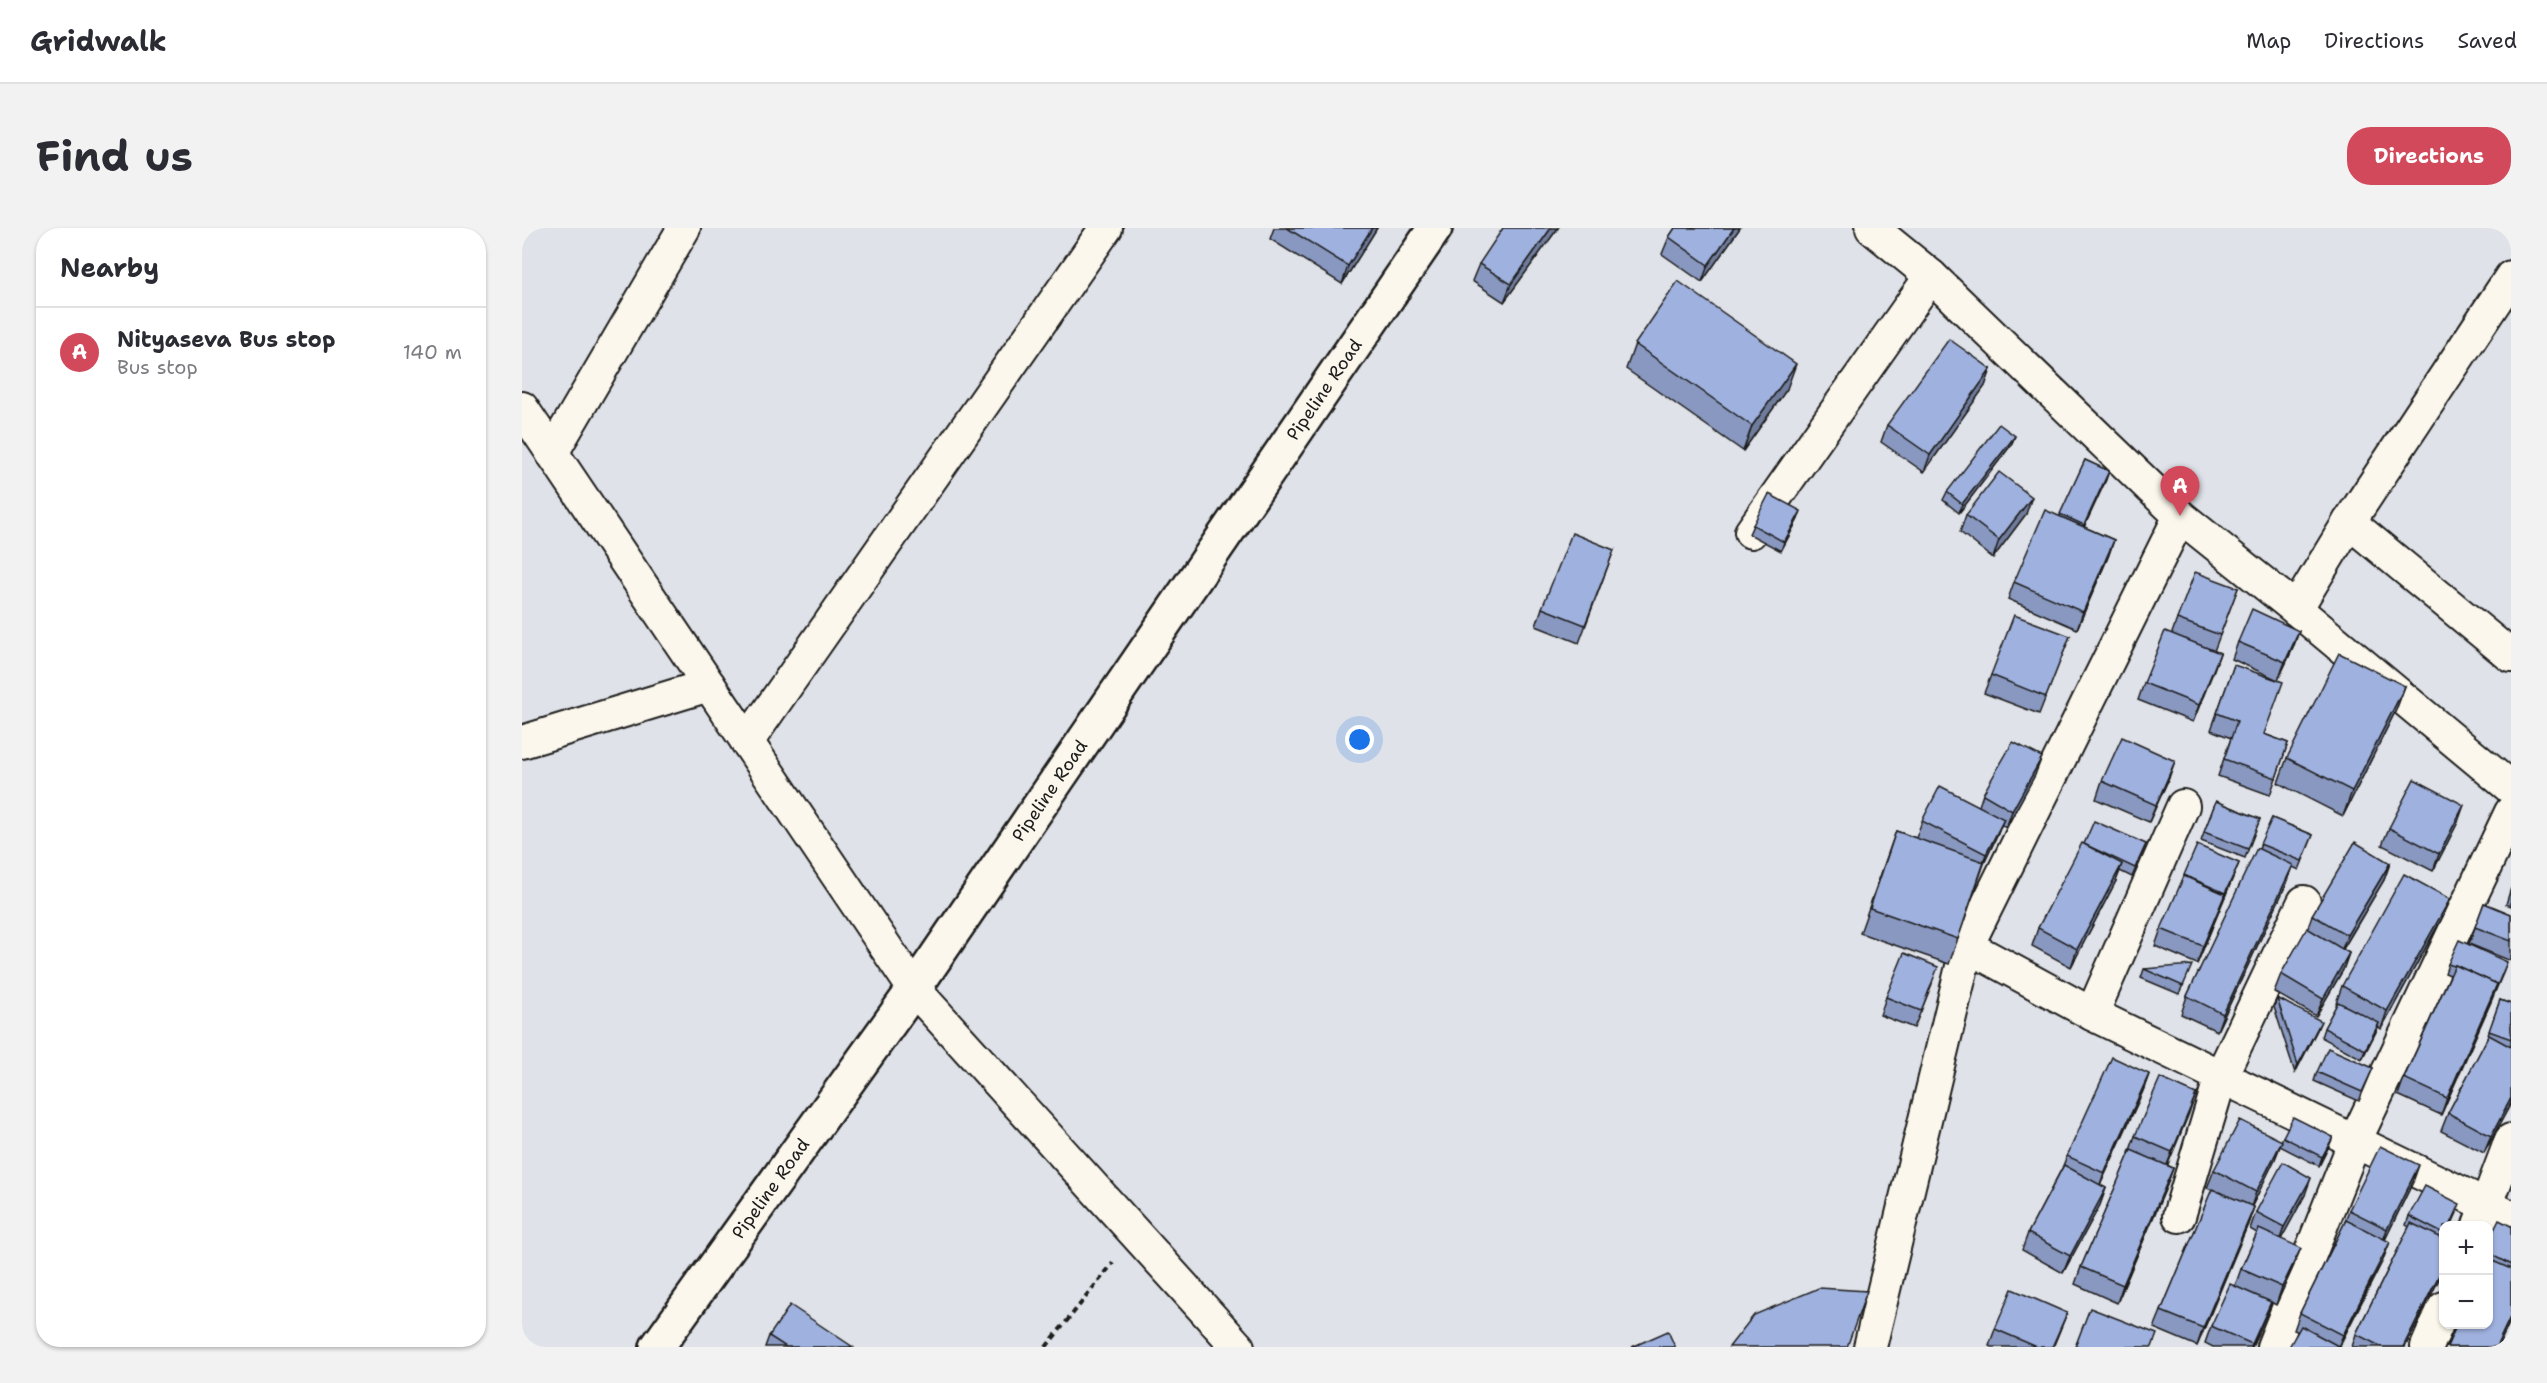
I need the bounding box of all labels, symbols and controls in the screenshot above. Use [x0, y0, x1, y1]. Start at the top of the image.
text: Gridwalk [30, 22, 167, 60]
text: Map [2246, 27, 2291, 55]
text: Directions [2324, 27, 2424, 55]
text: Saved [2457, 27, 2517, 55]
button: Directions [2347, 127, 2511, 185]
text: Find us [36, 128, 193, 184]
text: Nearby [60, 250, 159, 285]
text: Nityaseva Bus stop [117, 325, 335, 354]
street label: Pipeline Road [1281, 334, 1368, 445]
text: A [72, 339, 87, 365]
text: 140 m [403, 339, 462, 365]
text: Bus stop [117, 354, 198, 380]
pin: A [2160, 466, 2200, 516]
your location [1345, 725, 1374, 754]
street label: Pipeline Road [1006, 735, 1093, 846]
street label: Pipeline Road [726, 1134, 815, 1244]
map controls [2439, 1221, 2493, 1329]
button: + [2439, 1221, 2493, 1275]
button: − [2439, 1275, 2493, 1329]

